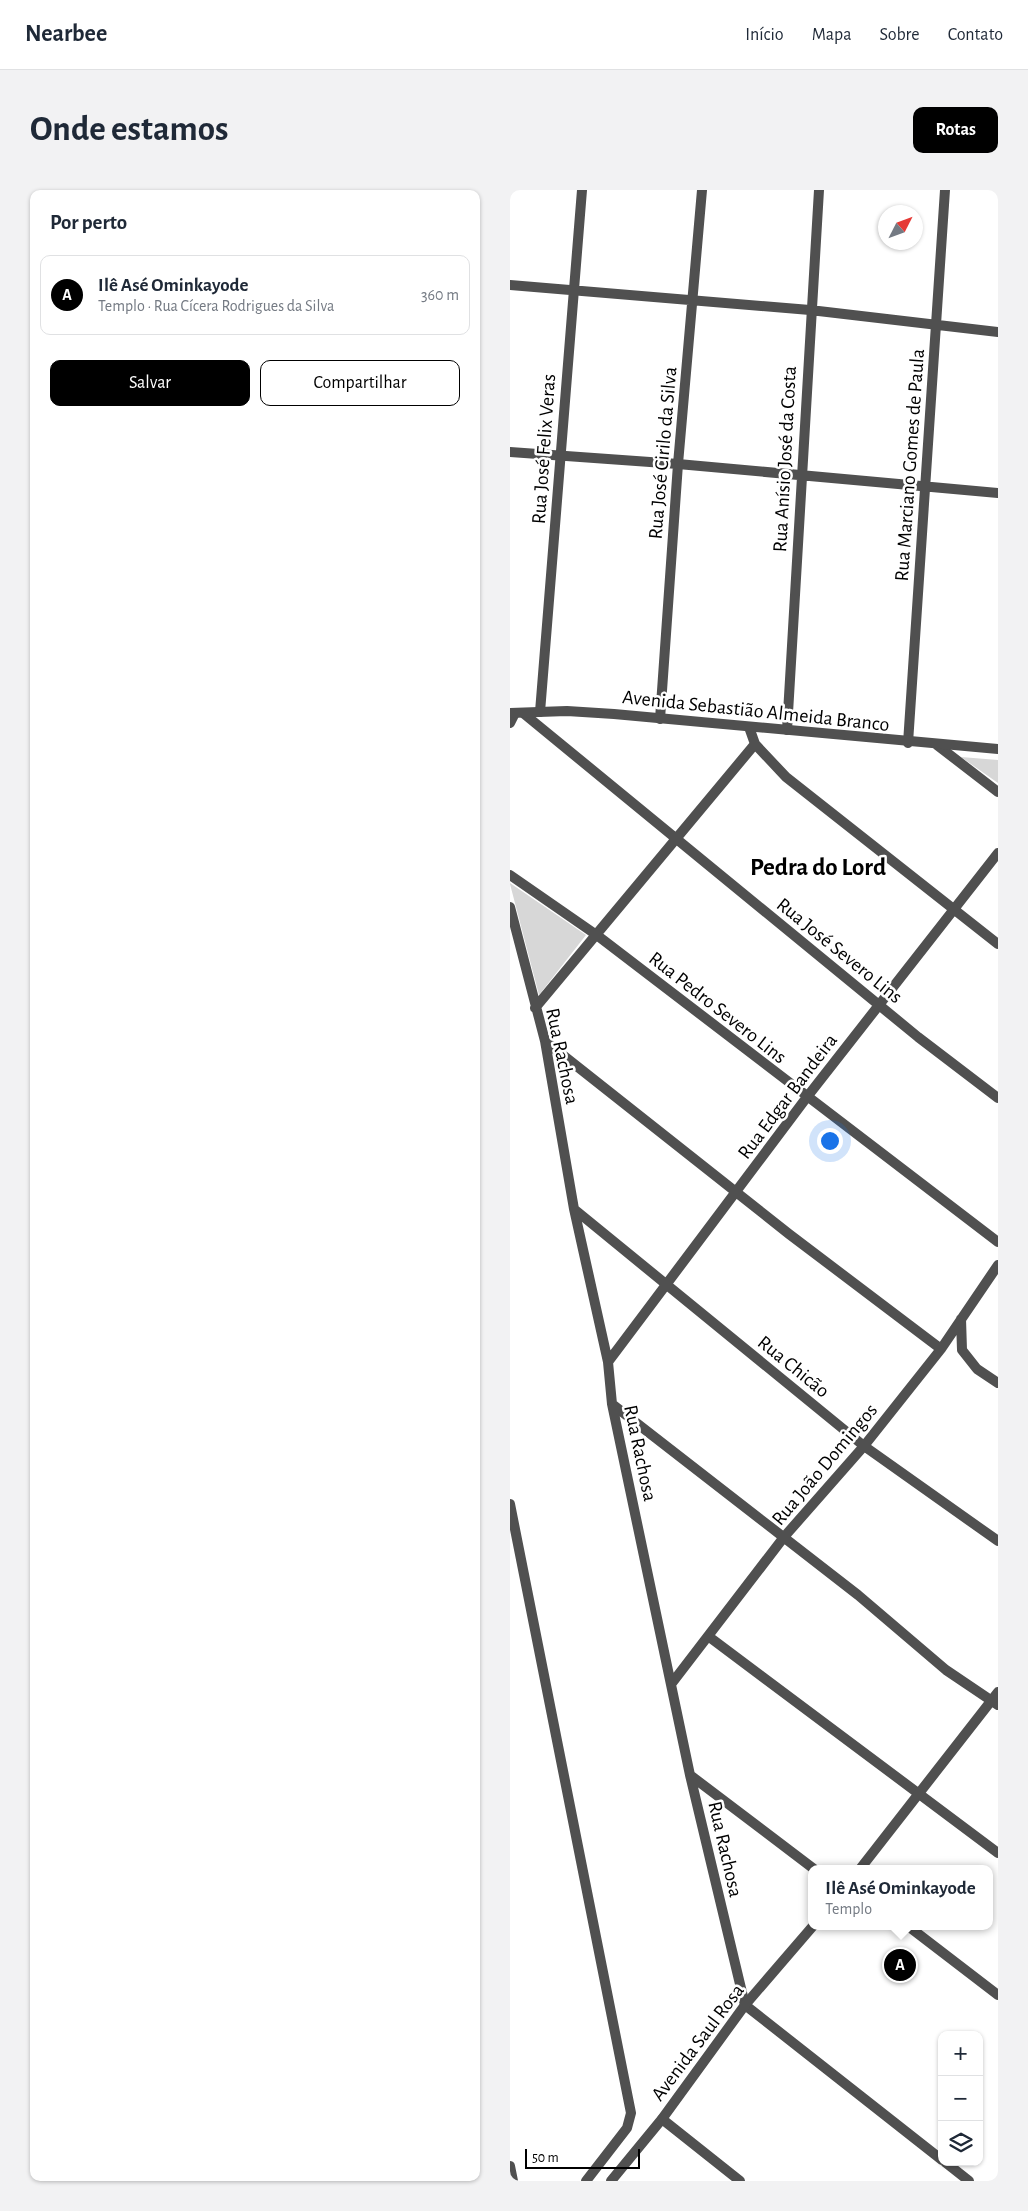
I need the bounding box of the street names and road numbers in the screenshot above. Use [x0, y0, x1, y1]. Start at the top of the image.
street label: Rua Marciano Gomes de Paula [892, 348, 928, 582]
street label: Rua Anísio José da Costa [770, 365, 800, 553]
street label: Rua José Cirilo da Silva [645, 366, 680, 540]
street label: Rua José Felix Veras [529, 373, 559, 525]
street label: Avenida Sebastião Almeida Branco [621, 687, 890, 735]
street label: Rua José Severo Lins [773, 894, 906, 1007]
street label: Rua Pedro Severo Lins [645, 948, 790, 1067]
street label: Rua Rachosa [542, 1006, 582, 1106]
street label: Rua Edgar Bandeira [734, 1030, 841, 1163]
street label: Rua Chicão [754, 1332, 833, 1401]
street label: Rua João Domingos [768, 1400, 881, 1529]
street label: Rua Rachosa [620, 1403, 660, 1503]
street label: Rua Rachosa [704, 1799, 746, 1899]
street label: Avenida Saul Rosa [648, 1981, 748, 2105]

